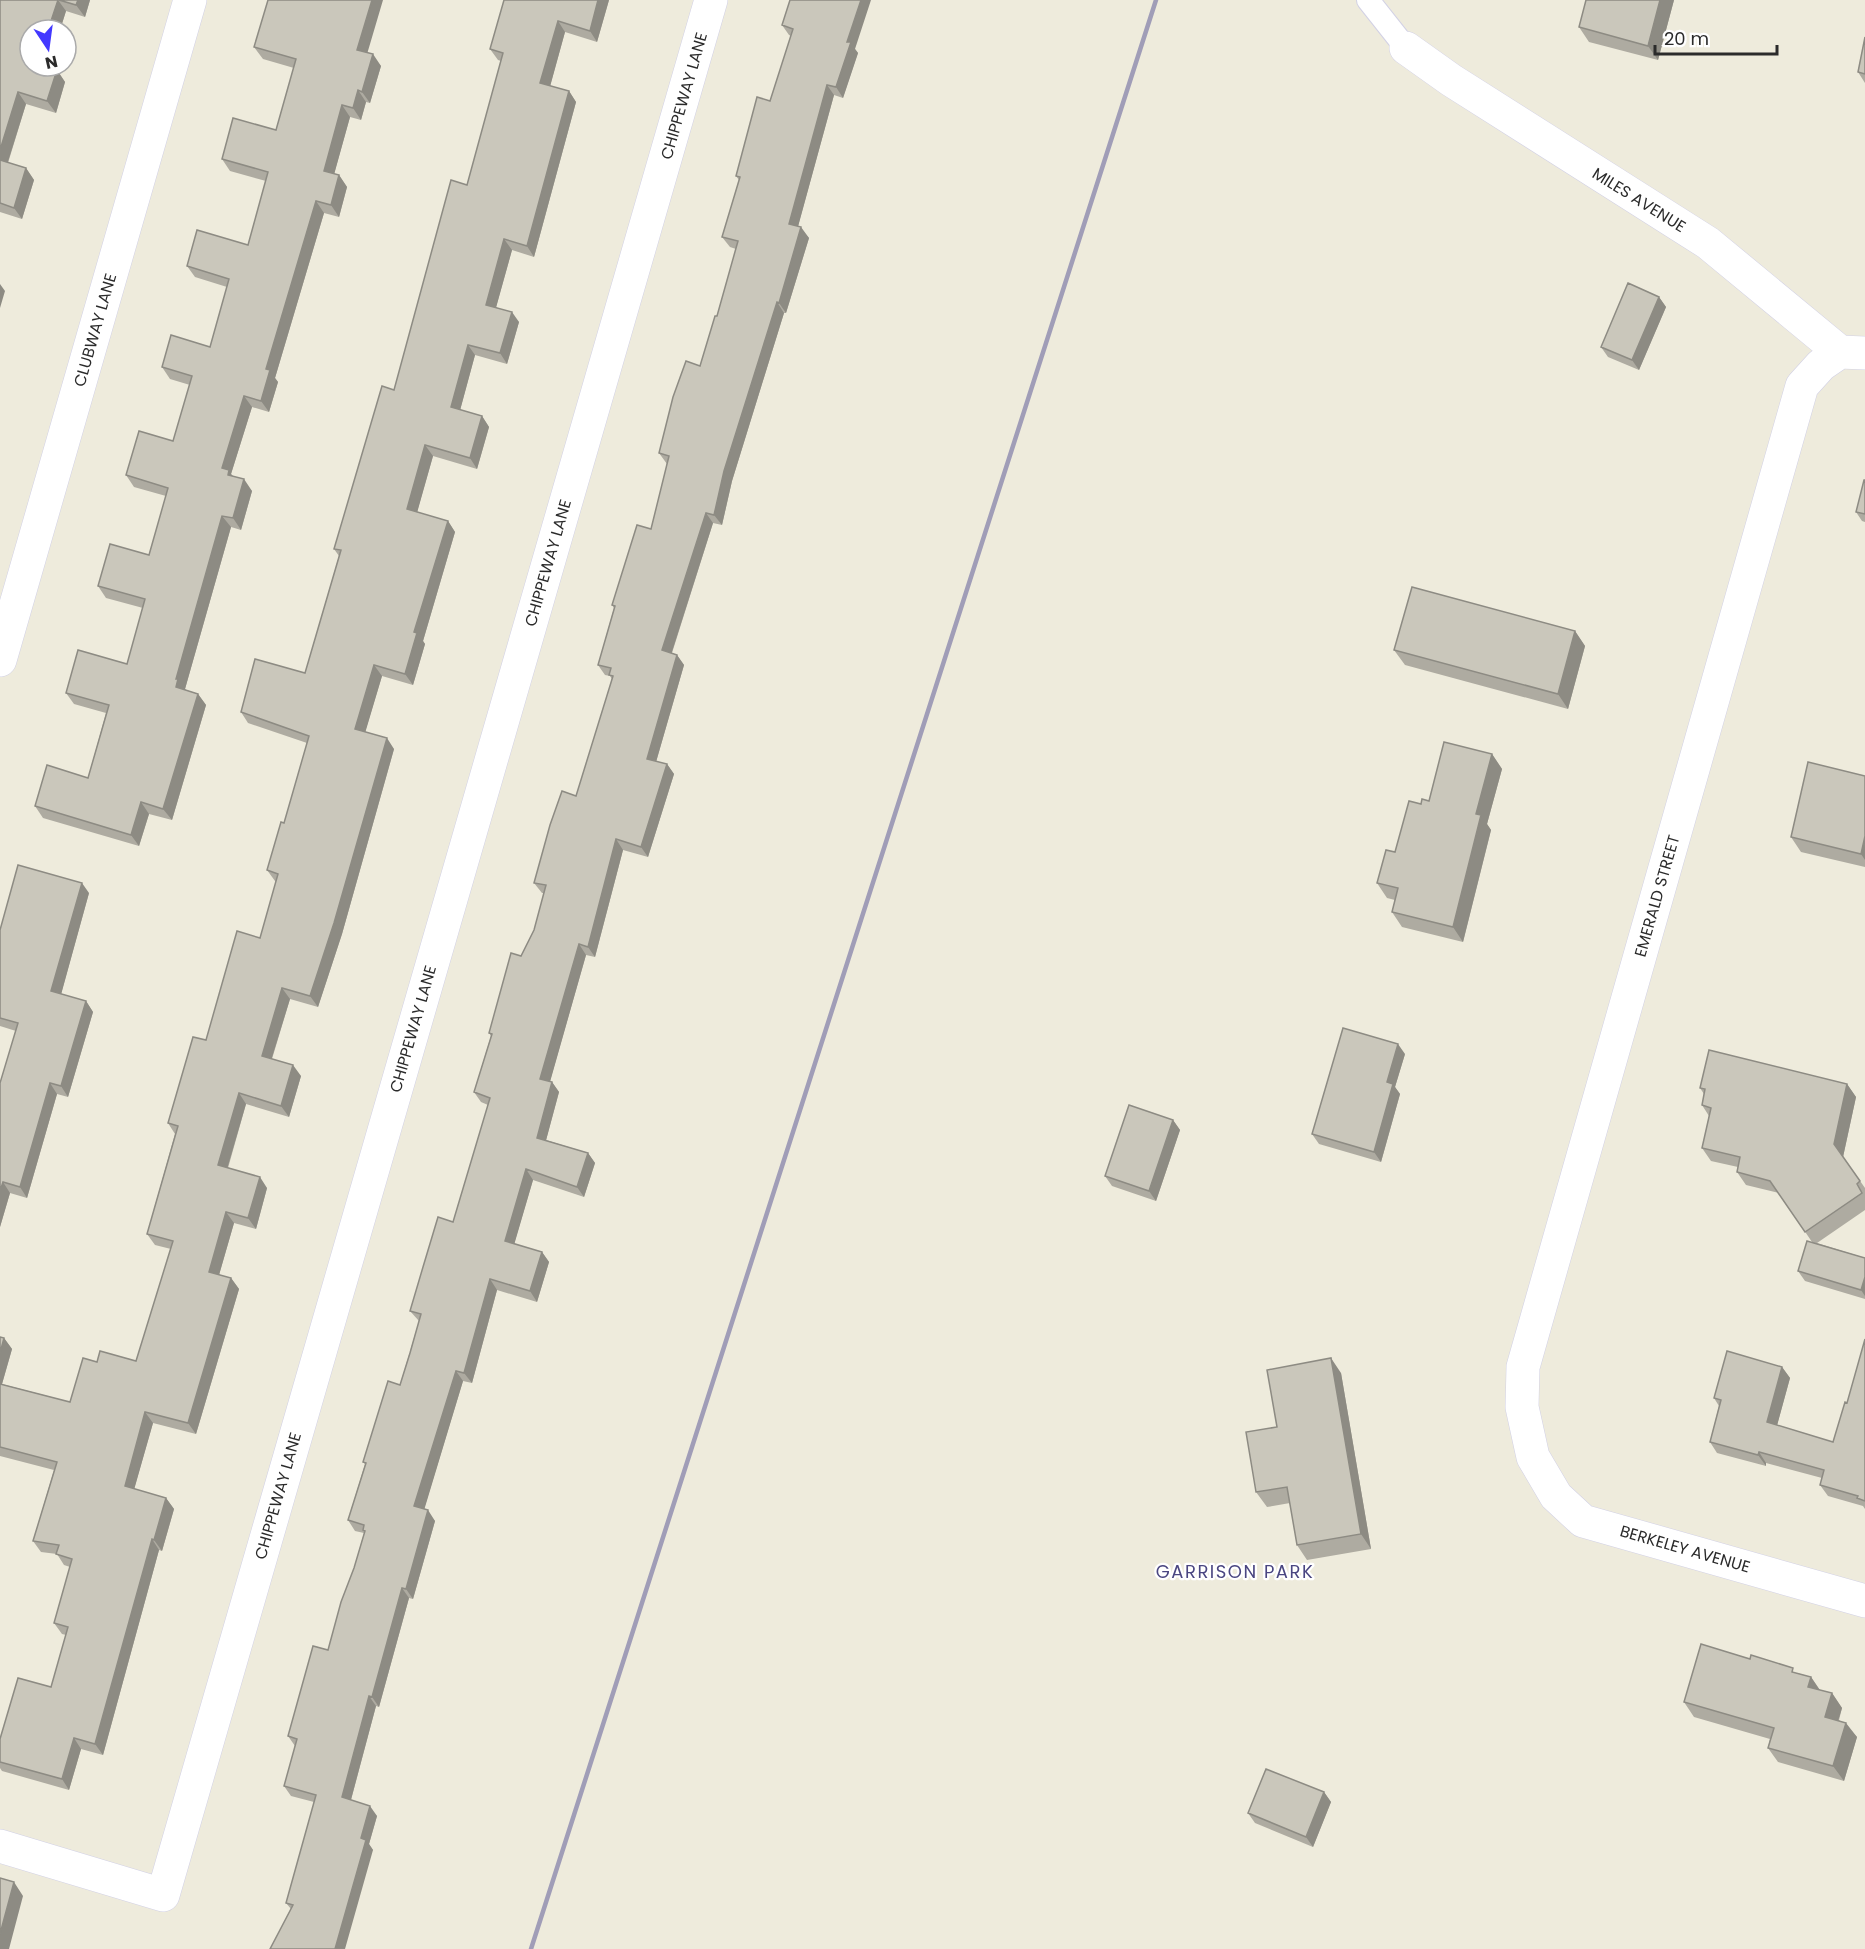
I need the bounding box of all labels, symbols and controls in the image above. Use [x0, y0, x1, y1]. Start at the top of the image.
north arrow [18, 18, 78, 78]
scale bar [1655, 18, 1776, 56]
text: 20 m [1664, 26, 1709, 51]
street label: CHIPPEWAY LANE [655, 30, 713, 162]
text: N [43, 50, 60, 75]
street label: MILES AVENUE [1588, 162, 1690, 238]
street label: CLUBWAY LANE [68, 271, 122, 389]
street label: CHIPPEWAY LANE [519, 497, 577, 629]
street label: EMERALD STREET [1629, 832, 1686, 960]
street label: CHIPPEWAY LANE [384, 963, 442, 1095]
street label: CHIPPEWAY LANE [249, 1430, 307, 1562]
street label: BERKELEY AVENUE [1617, 1519, 1753, 1579]
district label: GARRISON PARK [1156, 1559, 1314, 1584]

